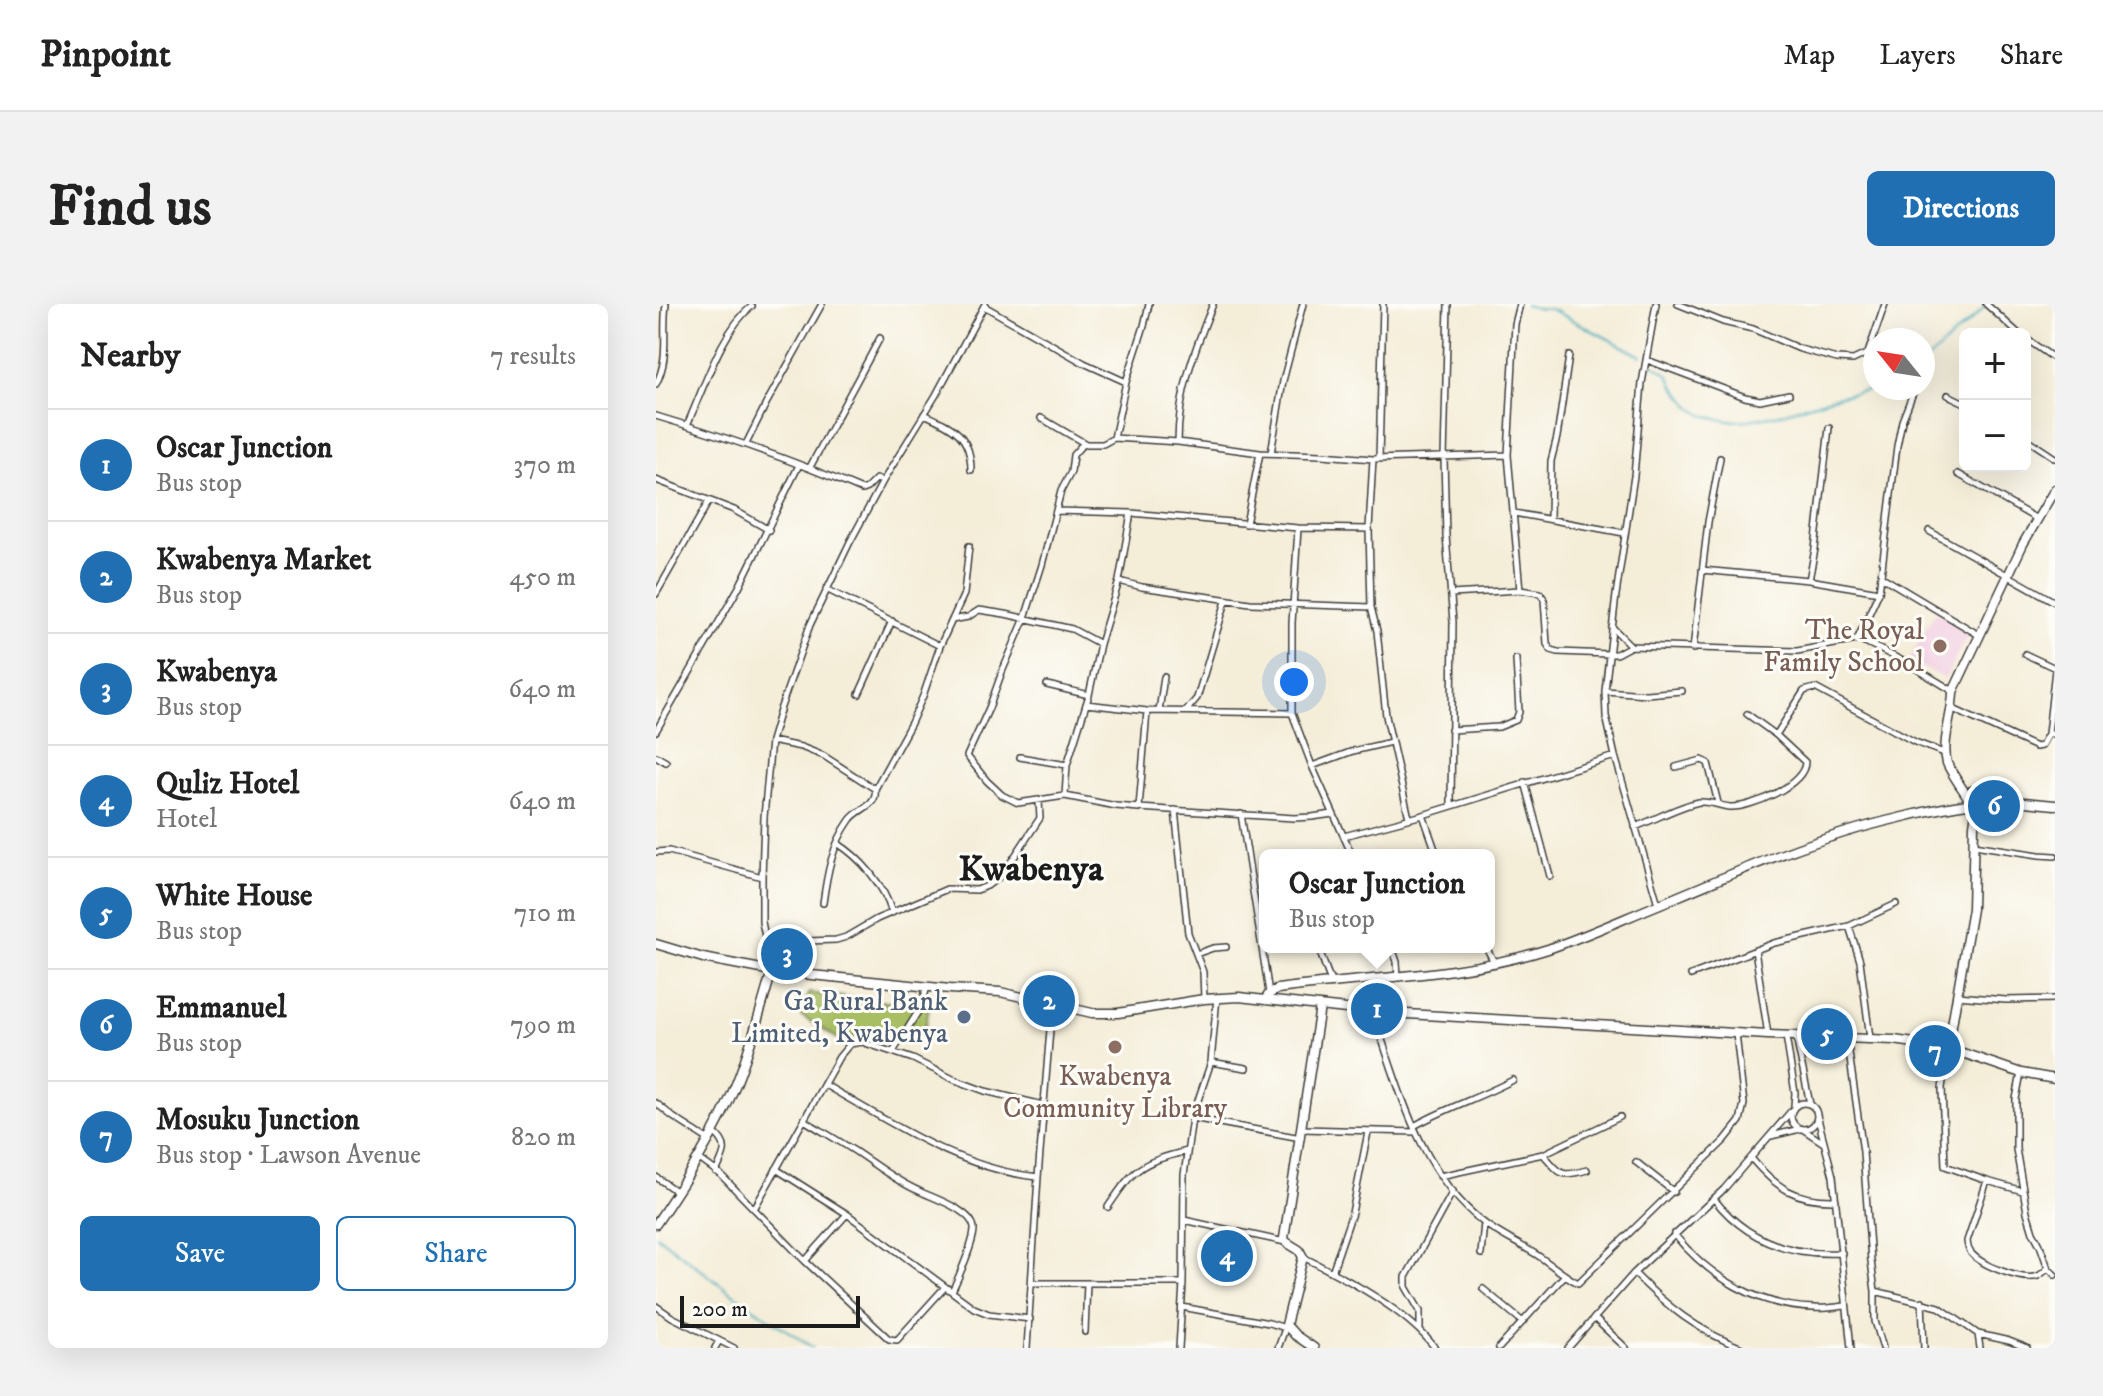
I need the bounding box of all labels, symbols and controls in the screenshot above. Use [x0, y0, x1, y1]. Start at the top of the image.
text: Pinpoint [40, 31, 171, 79]
text: Map [1784, 38, 1835, 73]
text: Layers [1879, 38, 1956, 73]
text: Share [2000, 38, 2063, 73]
button: Directions [1867, 171, 2055, 246]
text: Find us [48, 173, 212, 243]
north arrow [1863, 328, 1935, 400]
map controls [1959, 328, 2031, 472]
button: + [1959, 328, 2031, 400]
text: Nearby [80, 335, 181, 377]
text: 7 results [490, 340, 576, 373]
button: − [1959, 400, 2031, 472]
text: Oscar Junction [156, 430, 333, 467]
text: 1 [101, 449, 111, 482]
text: 370 m [514, 449, 576, 482]
text: Bus stop [156, 467, 242, 500]
text: Kwabenya Market [156, 542, 371, 579]
text: 2 [100, 561, 112, 594]
text: 450 m [509, 561, 576, 594]
text: Bus stop [156, 579, 242, 612]
place label: The Royal Family School [1763, 613, 1925, 680]
marker: The Royal Family School [1931, 637, 1949, 655]
text: Kwabenya [156, 654, 277, 691]
your location [1274, 662, 1314, 702]
text: 3 [101, 673, 111, 706]
text: 640 m [508, 673, 576, 706]
text: Bus stop [156, 691, 242, 724]
text: Quliz Hotel [156, 766, 299, 803]
pin: 6 [1968, 776, 2020, 836]
text: 4 [99, 785, 113, 818]
text: 640 m [508, 785, 576, 818]
text: Hotel [156, 803, 217, 836]
district label: Kwabenya [958, 847, 1104, 892]
popup [1259, 849, 1495, 953]
text: Oscar Junction [1289, 866, 1465, 903]
text: White House [156, 878, 312, 915]
text: 5 [100, 897, 112, 930]
text: 710 m [514, 897, 576, 930]
text: Bus stop [1289, 903, 1375, 936]
text: Bus stop [156, 915, 242, 948]
pin: 3 [761, 924, 813, 984]
pin: 2 [1023, 971, 1075, 1031]
pin: 1 [1351, 979, 1403, 1039]
place label: Ga Rural Bank Limited, Kwabenya [731, 984, 948, 1051]
text: Emmanuel [156, 990, 287, 1027]
pin: 5 [1801, 1004, 1853, 1064]
marker: Ga Rural Bank Limited, Kwabenya [955, 1008, 973, 1026]
text: 6 [99, 1009, 113, 1042]
text: 790 m [510, 1009, 576, 1042]
pin: 7 [1909, 1021, 1961, 1081]
text: Bus stop [156, 1027, 242, 1060]
marker: Kwabenya Community Library [1106, 1038, 1124, 1056]
place label: Kwabenya Community Library [1003, 1059, 1228, 1126]
text: Mosuku Junction [156, 1102, 360, 1139]
text: 7 [99, 1121, 113, 1154]
text: 820 m [511, 1121, 576, 1154]
text: Bus stop · Lawson Avenue [156, 1139, 421, 1172]
button: Save [80, 1216, 320, 1291]
button: Share [336, 1216, 576, 1291]
pin: 4 [1201, 1226, 1253, 1286]
scale bar [680, 1292, 860, 1328]
text: 200 m [692, 1296, 748, 1323]

